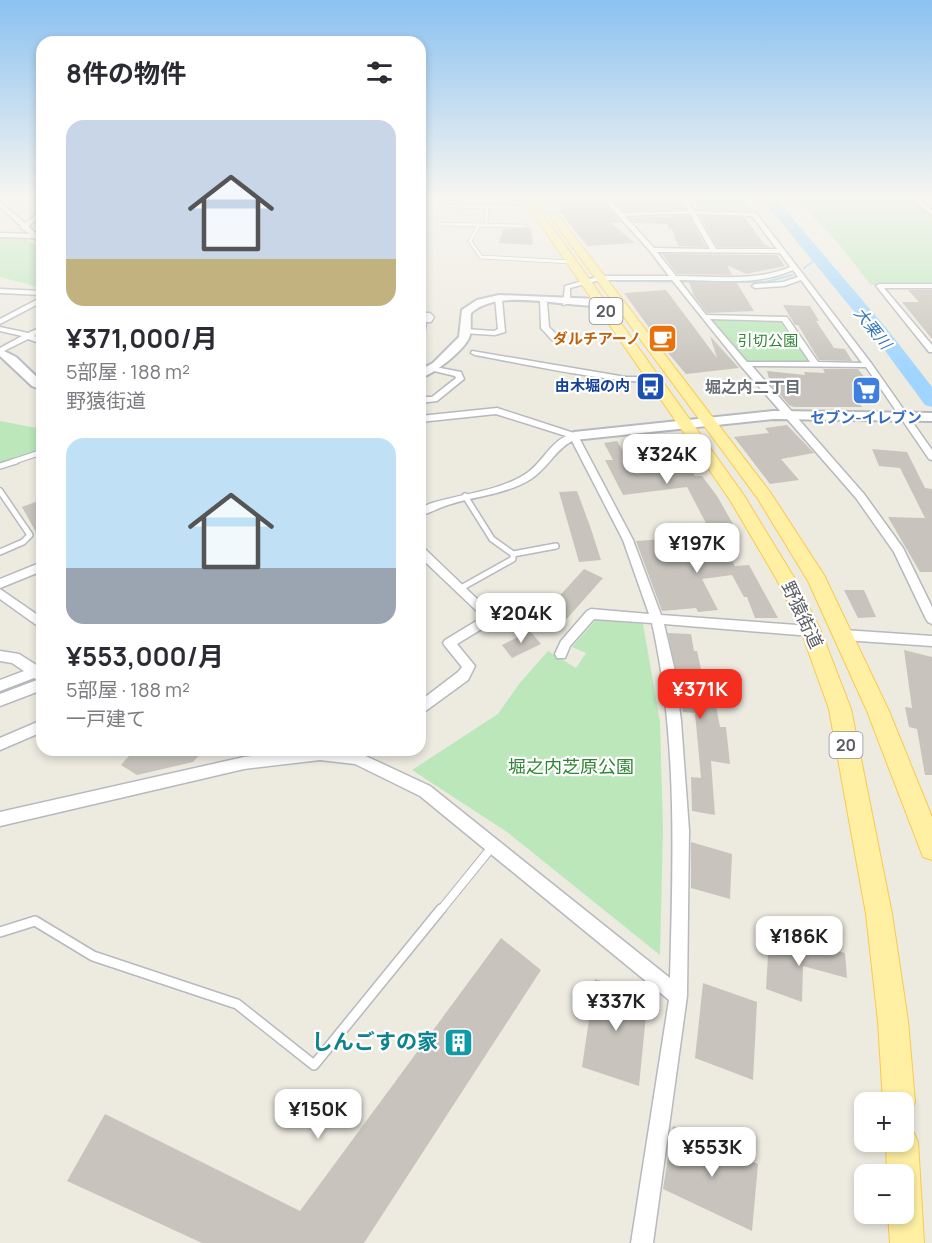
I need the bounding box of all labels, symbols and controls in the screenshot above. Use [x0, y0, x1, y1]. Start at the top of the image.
text: 8件の物件 [66, 55, 186, 91]
icon: filters [363, 56, 396, 89]
icon: home [177, 159, 285, 267]
road number: 20 [590, 298, 622, 324]
water label: 大栗川 [849, 302, 898, 355]
text: ¥371,000/月 [66, 320, 218, 356]
cafe icon: ダルチアーノ [646, 323, 678, 355]
place label: ダルチアーノ [553, 328, 641, 349]
park label: 引切公園 [738, 330, 798, 351]
text: 5部屋 · 188 m² [66, 358, 190, 385]
bus stop icon: 由木堀の内 [635, 370, 667, 402]
place label: 由木堀の内 [555, 375, 630, 396]
supermarket icon: セブン-イレブン [850, 375, 882, 407]
district label: 堀之内二丁目 [705, 376, 801, 398]
text: 野猿街道 [66, 387, 146, 414]
place label: セブン-イレブン [810, 407, 922, 428]
pin: ¥324K [625, 434, 709, 485]
text: ¥324K [637, 440, 697, 467]
icon: home [177, 477, 285, 585]
pin: ¥197K [655, 523, 739, 574]
text: ¥197K [669, 529, 725, 556]
street label: 野猿街道 [777, 577, 829, 652]
pin: ¥204K [479, 593, 563, 644]
text: ¥204K [490, 599, 552, 626]
text: ¥553,000/月 [66, 638, 224, 674]
pin: ¥371K [658, 669, 742, 720]
text: ¥371K [672, 675, 728, 702]
text: 5部屋 · 188 m² [66, 676, 190, 703]
text: 一戸建て [66, 705, 146, 732]
road number: 20 [830, 732, 862, 758]
park label: 堀之内芝原公園 [508, 754, 634, 778]
pin: ¥186K [757, 916, 841, 967]
text: ¥186K [770, 922, 828, 949]
pin: ¥337K [574, 981, 658, 1032]
text: ¥337K [586, 987, 646, 1014]
building icon: しんごすの家 [443, 1026, 475, 1058]
place label: しんごすの家 [312, 1027, 438, 1055]
pin: ¥150K [276, 1089, 360, 1140]
map controls [854, 1092, 914, 1224]
button: + [854, 1092, 914, 1152]
text: ¥150K [289, 1095, 347, 1122]
pin: ¥553K [670, 1127, 754, 1178]
text: ¥553K [682, 1133, 742, 1160]
button: − [854, 1164, 914, 1224]

